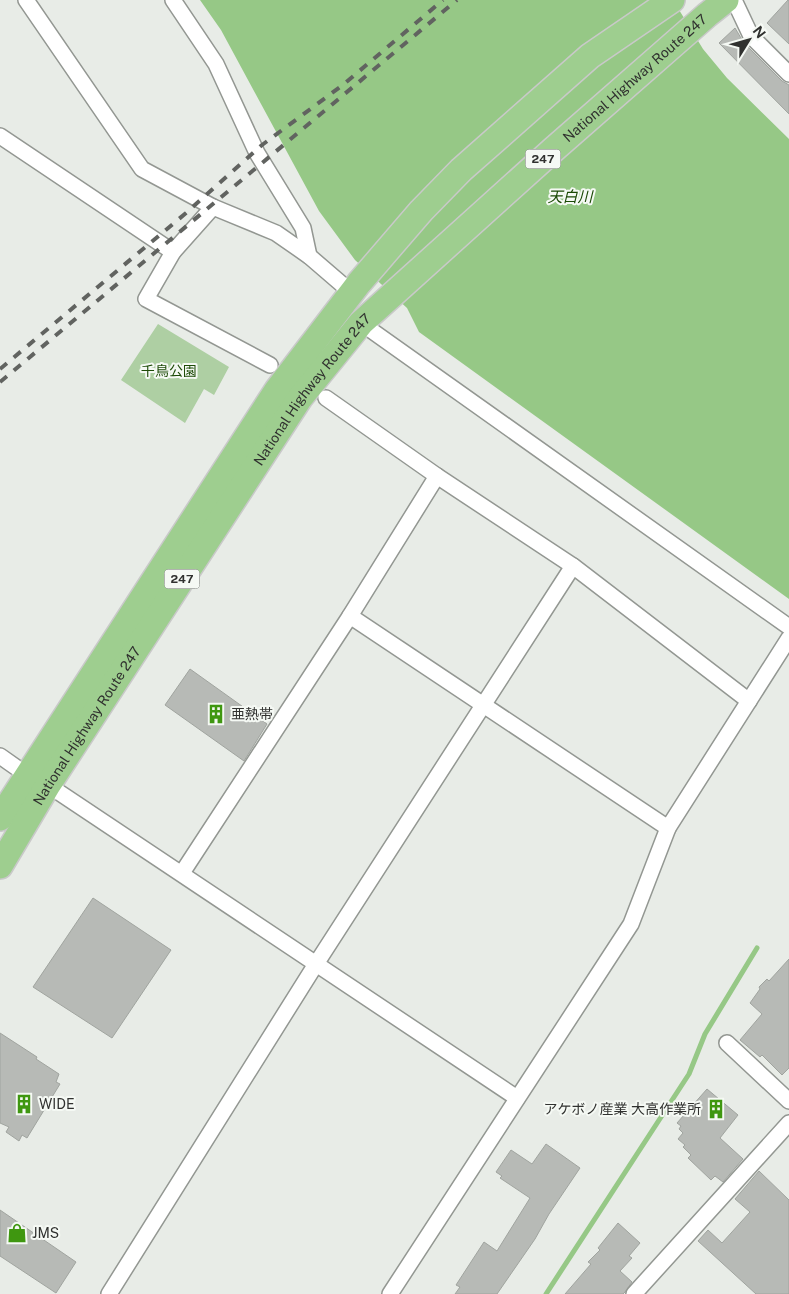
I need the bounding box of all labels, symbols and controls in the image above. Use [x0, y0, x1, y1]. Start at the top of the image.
street label: National Highway Route 247 [560, 11, 710, 145]
north arrow [724, 15, 774, 65]
text: N [750, 23, 769, 41]
road number: 247 [526, 150, 560, 168]
water label: 天白川 [547, 188, 594, 205]
street label: National Highway Route 247 [250, 310, 374, 468]
park label: 千鳥公園 [141, 363, 197, 379]
road number: 247 [164, 570, 200, 588]
street label: National Highway Route 247 [30, 644, 144, 808]
building icon: 亜熱帯 [205, 703, 227, 725]
place label: 亜熱帯 [231, 706, 273, 722]
building icon: WIDE [13, 1093, 35, 1115]
place label: WIDE [39, 1096, 75, 1112]
building icon: アケボノ産業 大高作業所 [705, 1098, 727, 1120]
place label: アケボノ産業 大高作業所 [544, 1101, 701, 1117]
shop icon: JMS [6, 1222, 28, 1244]
place label: JMS [32, 1225, 59, 1241]

